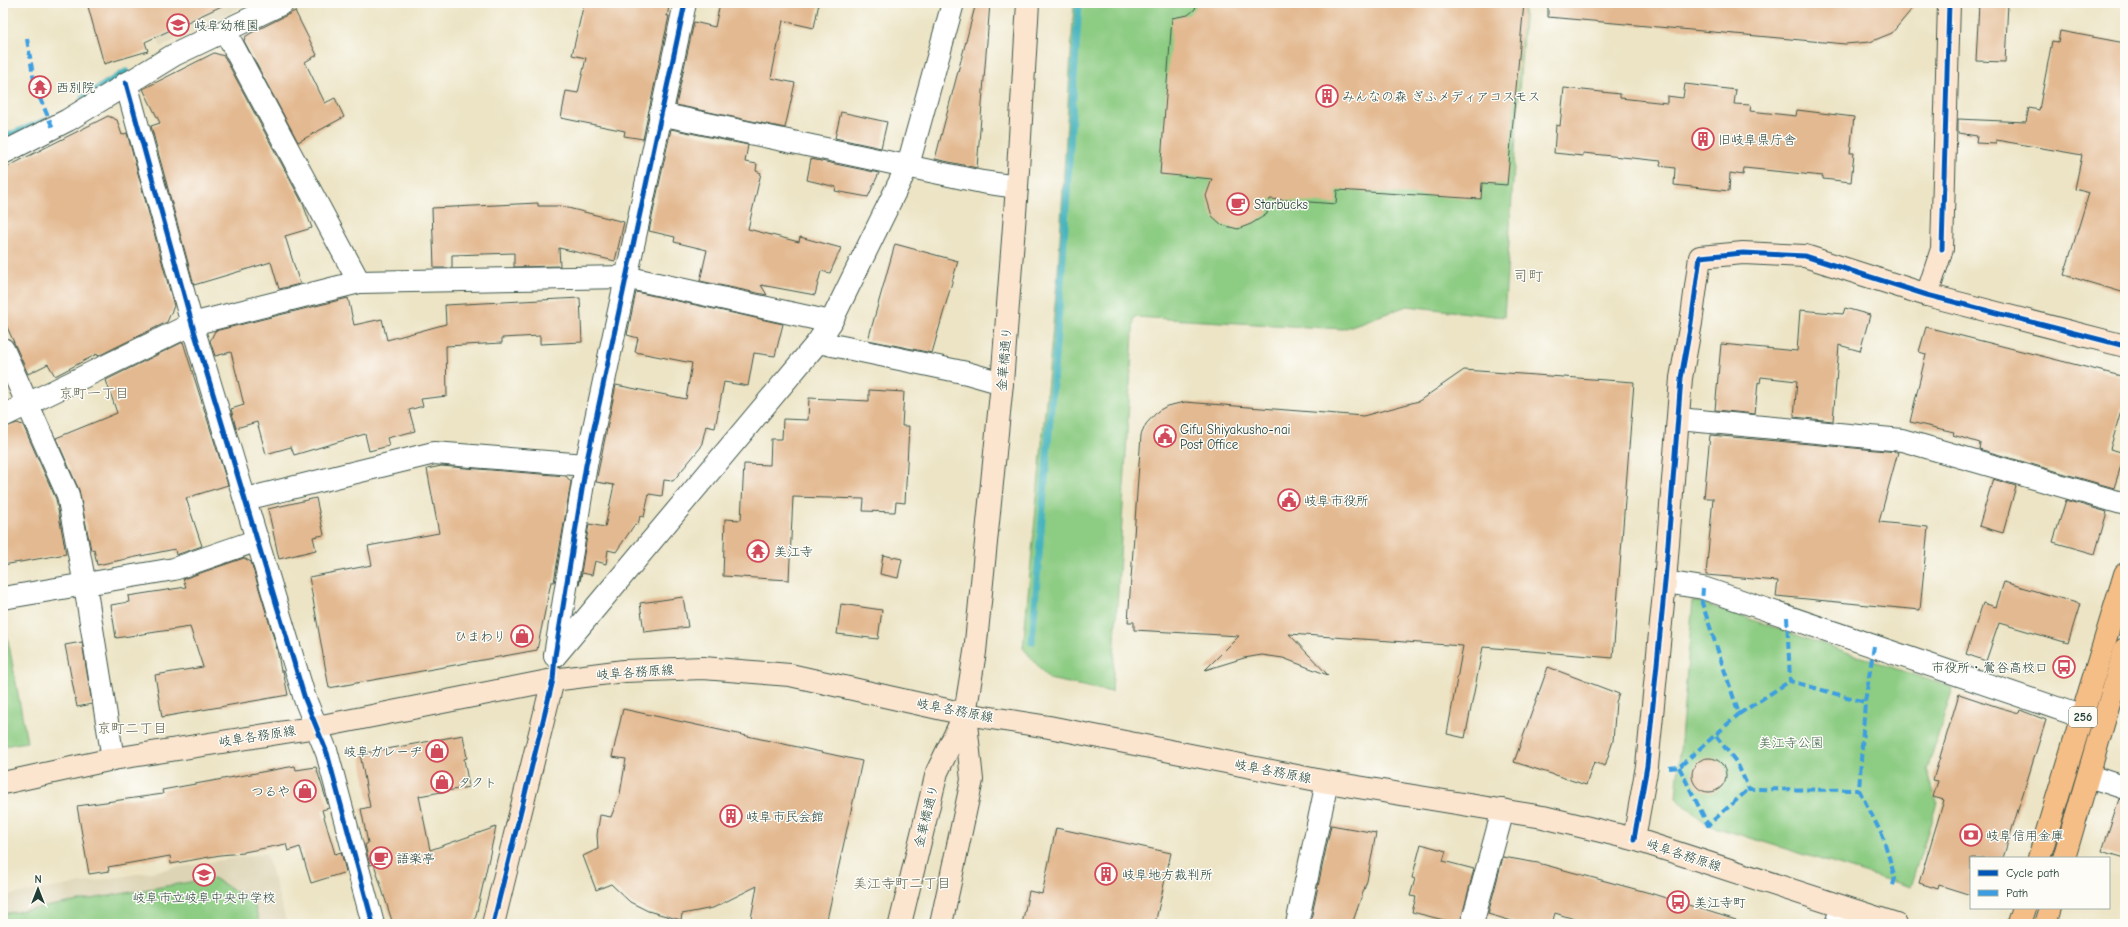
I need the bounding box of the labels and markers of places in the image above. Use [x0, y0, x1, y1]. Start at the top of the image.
school or university icon: 岐阜幼稚園 [165, 12, 191, 38]
place label: 岐阜幼稚園 [194, 18, 259, 33]
temple icon: 西別院 [27, 74, 53, 100]
place label: 西別院 [56, 80, 95, 95]
building icon: みんなの森 ぎふメディアコスモス [1314, 83, 1340, 109]
place label: みんなの森 ぎふメディアコスモス [1342, 89, 1541, 104]
building icon: 旧岐阜県庁舎 [1690, 126, 1716, 152]
place label: 旧岐阜県庁舎 [1718, 132, 1796, 147]
cafe icon: Starbucks [1225, 191, 1251, 217]
place label: Starbucks [1254, 197, 1308, 212]
place label: Gifu Shiyakusho-nai Post Office [1180, 422, 1291, 452]
public building icon: Gifu Shiyakusho-nai Post Office [1152, 423, 1178, 449]
public building icon: 岐阜市役所 [1276, 487, 1302, 513]
place label: 岐阜市役所 [1304, 493, 1369, 508]
temple icon: 美江寺 [745, 538, 771, 564]
place label: 美江寺 [774, 544, 813, 559]
shop icon: ひまわり [509, 623, 535, 649]
place label: ひまわり [454, 629, 506, 644]
bus stop icon: 市役所・鶯谷高校口 [2051, 654, 2077, 680]
place label: 市役所・鶯谷高校口 [1931, 660, 2048, 675]
shop icon: 岐阜ガレーヂ [424, 738, 450, 764]
place label: 岐阜ガレーヂ [343, 744, 422, 759]
shop icon: タクト [429, 769, 455, 795]
place label: タクト [458, 775, 497, 790]
shop icon: つるや [292, 778, 318, 804]
place label: つるや [251, 784, 290, 799]
building icon: 岐阜市民会館 [718, 803, 744, 829]
place label: 岐阜市民会館 [746, 809, 824, 824]
bank icon: 岐阜信用金庫 [1958, 822, 1984, 848]
place label: 岐阜信用金庫 [1986, 828, 2064, 843]
cafe icon: 語楽亭 [368, 845, 394, 871]
place label: 語楽亭 [396, 851, 435, 866]
building icon: 岐阜地方裁判所 [1093, 861, 1119, 887]
school or university icon: 岐阜市立岐阜中央中学校 [191, 862, 217, 888]
place label: 岐阜地方裁判所 [1122, 867, 1213, 882]
bus stop icon: 美江寺町 [1665, 889, 1691, 915]
place label: 岐阜市立岐阜中央中学校 [132, 890, 276, 905]
place label: 美江寺町 [1694, 895, 1746, 910]

